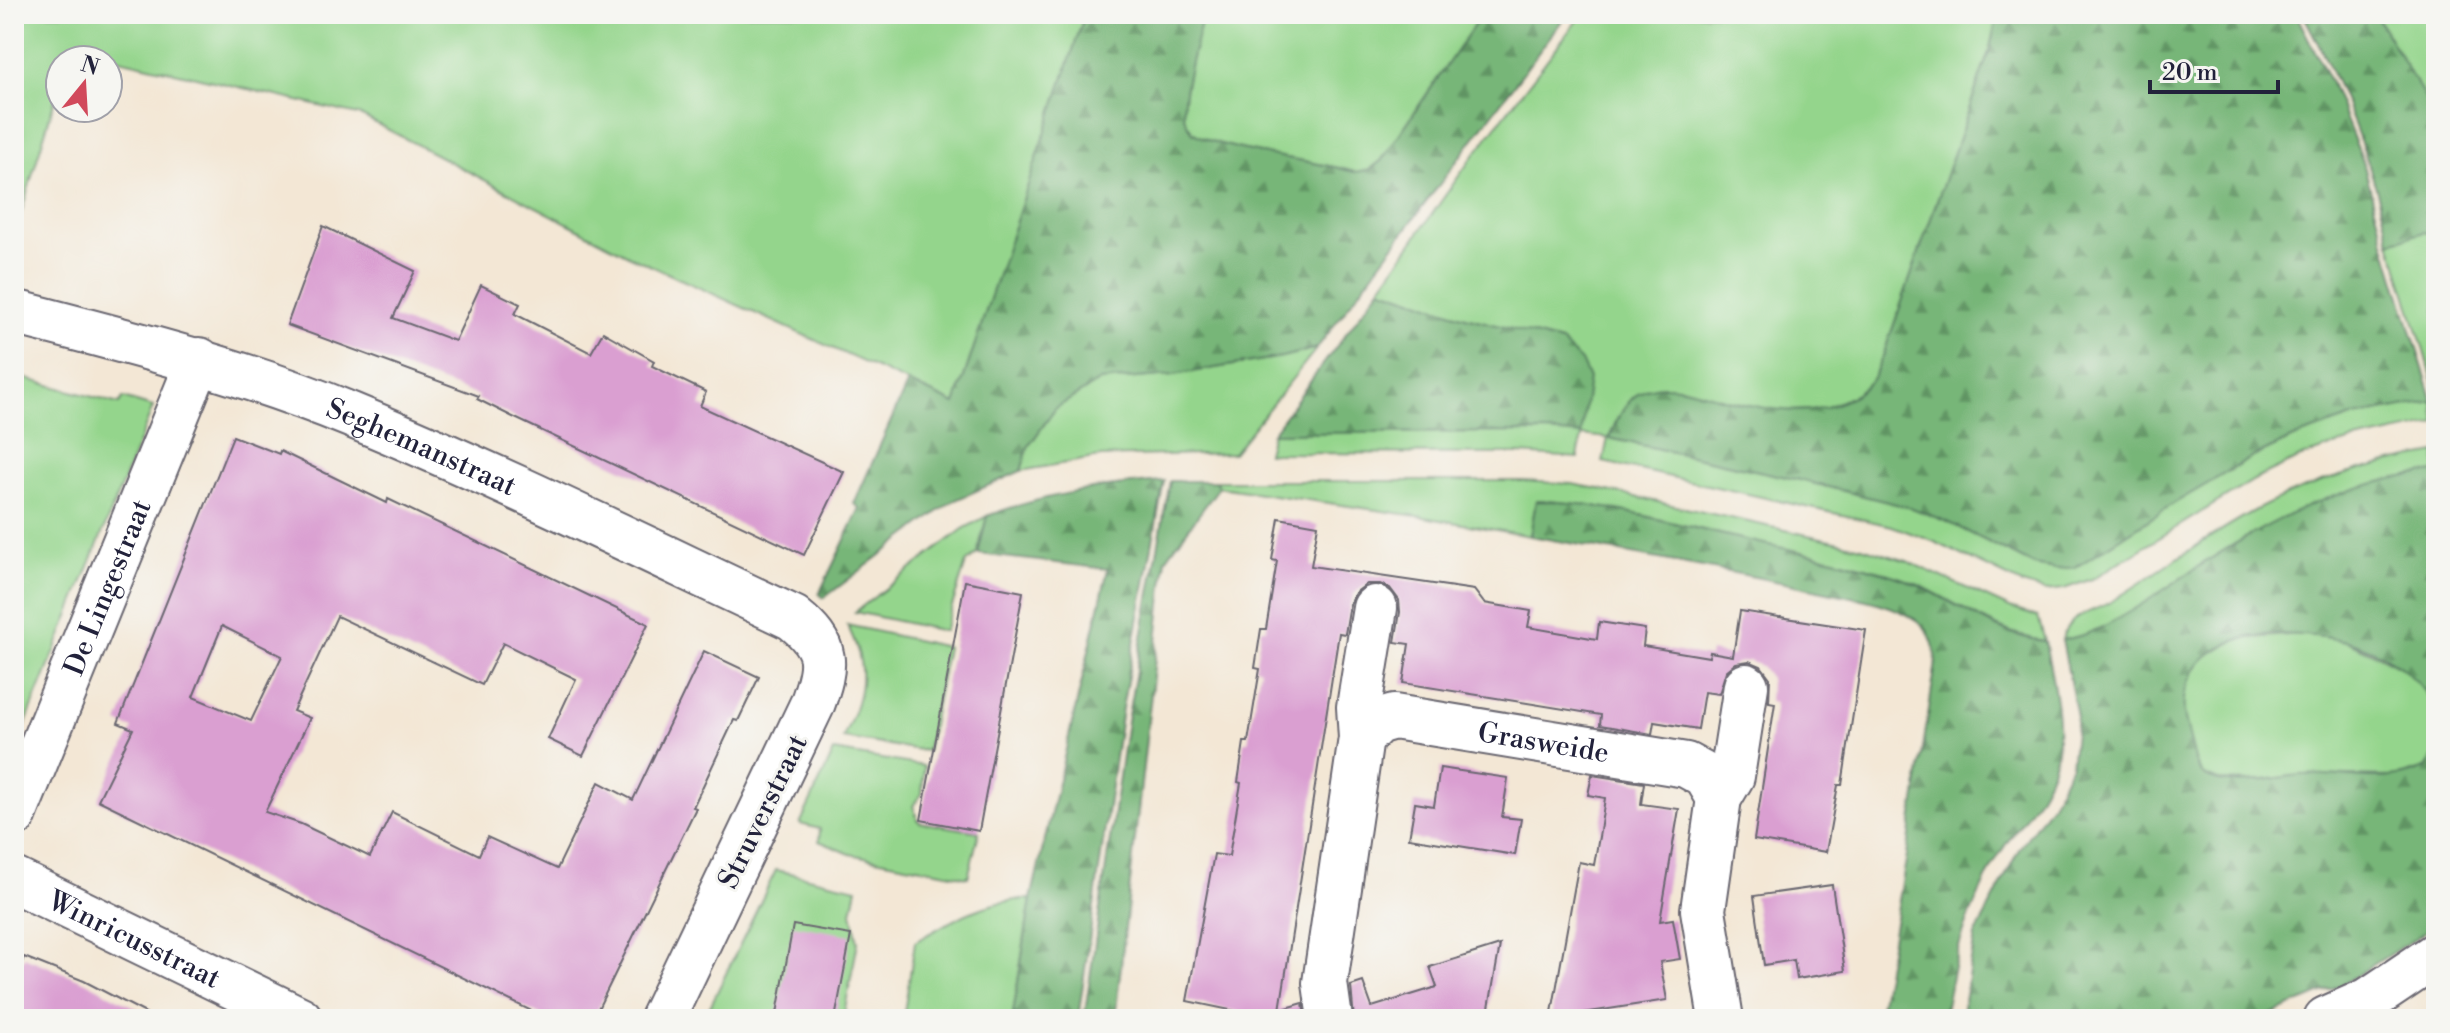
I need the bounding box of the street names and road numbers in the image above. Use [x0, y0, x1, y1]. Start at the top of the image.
street label: Seghemanstraat [321, 391, 522, 504]
street label: De Lingestraat [57, 494, 160, 681]
street label: Grasweide [1475, 715, 1611, 771]
street label: Struverstraat [711, 729, 816, 894]
street label: Winricusstraat [41, 883, 226, 997]

